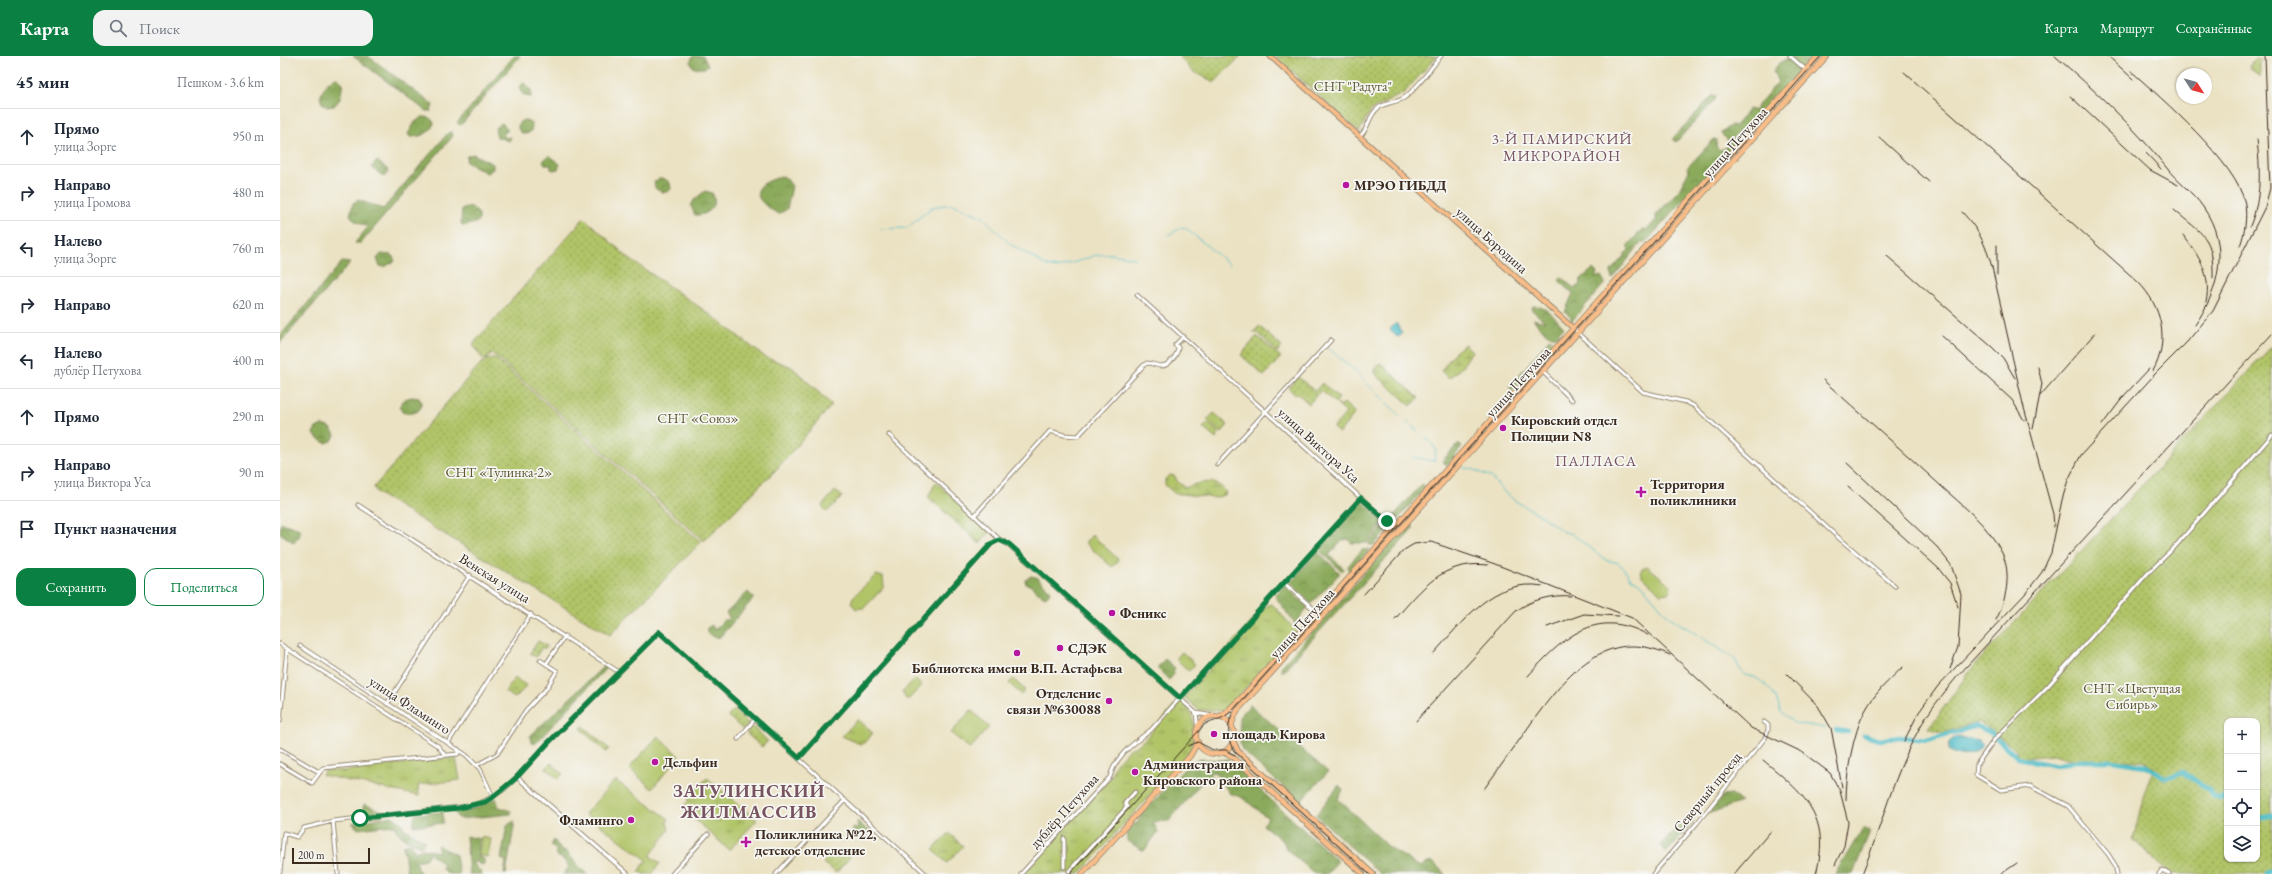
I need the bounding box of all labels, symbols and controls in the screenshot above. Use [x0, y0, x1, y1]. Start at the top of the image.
search box [93, 10, 373, 46]
text: Карта [20, 16, 69, 41]
icon: search [107, 17, 129, 39]
text: Поиск [139, 19, 180, 38]
text: Карта [2045, 19, 2078, 37]
text: Маршрут [2100, 19, 2154, 37]
text: Сохранённые [2176, 19, 2252, 37]
north arrow [2176, 68, 2212, 104]
text: 45 мин [16, 71, 69, 93]
text: Пешком · 3.6 km [177, 74, 264, 91]
park label: СНТ "Радуга" [1314, 77, 1392, 95]
street label: улица Петухова [1699, 103, 1772, 181]
text: Прямо [54, 119, 99, 138]
icon: ahead [16, 126, 38, 148]
text: 950 m [233, 128, 264, 145]
district label: 3-Й ПАМИРСКИЙ МИКРОРАЙОН [1492, 129, 1632, 165]
text: улица Зорге [54, 138, 116, 155]
text: Направо [54, 175, 111, 194]
place label: МРЭО ГИБДД [1354, 176, 1446, 194]
marker: МРЭО ГИБДД [1341, 180, 1351, 190]
icon: right [16, 182, 38, 204]
text: 480 m [233, 184, 264, 201]
text: улица Громова [54, 194, 131, 211]
street label: улица Бородина [1452, 203, 1532, 277]
text: Налево [54, 231, 102, 250]
icon: left [16, 238, 38, 260]
text: 760 m [233, 240, 264, 257]
text: улица Зорге [54, 250, 116, 267]
icon: right [16, 294, 38, 316]
text: Направо [54, 295, 111, 314]
text: 620 m [233, 296, 264, 313]
text: Налево [54, 343, 102, 362]
street label: улица Петухова [1482, 343, 1555, 421]
icon: left [16, 350, 38, 372]
text: 400 m [233, 352, 264, 369]
text: дублёр Петухова [54, 362, 141, 379]
street label: улица Виктора Уса [1274, 403, 1364, 487]
icon: ahead [16, 406, 38, 428]
text: Прямо [54, 407, 99, 426]
text: 290 m [233, 408, 264, 425]
park label: СНТ «Союз» [657, 409, 739, 427]
place label: Кировский отдел Полиции N8 [1511, 411, 1618, 445]
marker: Кировский отдел Полиции N8 [1498, 423, 1508, 433]
district label: ПАЛЛАСА [1555, 451, 1637, 470]
text: Направо [54, 455, 111, 474]
icon: right [16, 462, 38, 484]
park label: СНТ «Тулинка-2» [446, 463, 552, 481]
text: 90 m [239, 464, 264, 481]
text: улица Виктора Уса [54, 474, 151, 491]
place label: Территория поликлиники [1650, 475, 1736, 509]
marker: Территория поликлиники [1635, 486, 1647, 498]
route end [1378, 512, 1396, 530]
icon: arrive [16, 518, 38, 540]
text: Пункт назначения [54, 519, 177, 538]
street label: Венская улица [456, 549, 534, 607]
button: Сохранить [16, 568, 136, 606]
button: Поделиться [144, 568, 264, 606]
street label: улица Петухова [1266, 584, 1339, 662]
place label: Феникс [1120, 604, 1167, 622]
marker: Феникс [1107, 608, 1117, 618]
place label: СДЭК [1068, 639, 1108, 657]
marker: СДЭК [1055, 643, 1065, 653]
marker: Библиотека имени В.П. Астафьева [1012, 648, 1022, 658]
place label: Библиотека имени В.П. Астафьева [912, 659, 1123, 677]
street label: улица Фламинго [366, 672, 454, 738]
park label: СНТ «Цветущая Сибирь» [2083, 679, 2181, 713]
place label: Отделение связи №630088 [1007, 684, 1101, 718]
marker: Отделение связи №630088 [1104, 696, 1114, 706]
map controls [2224, 718, 2260, 862]
button: + [2224, 718, 2260, 754]
place label: площадь Кирова [1222, 725, 1326, 743]
marker: площадь Кирова [1209, 729, 1219, 739]
street label: Северный проезд [1669, 748, 1745, 836]
place label: Дельфин [663, 753, 718, 771]
button: − [2224, 754, 2260, 790]
place label: Администрация Кировского района [1142, 755, 1263, 789]
marker: Дельфин [650, 757, 660, 767]
marker: Администрация Кировского района [1130, 767, 1140, 777]
street label: дублёр Петухова [1026, 770, 1102, 852]
district label: ЗАТУЛИНСКИЙ ЖИЛМАССИВ [673, 779, 825, 823]
button: locate [2224, 790, 2260, 826]
route start [351, 809, 369, 827]
place label: Фламинго [560, 811, 623, 829]
marker: Фламинго [626, 815, 636, 825]
place label: Поликлиника №22, детское отделение [755, 825, 877, 859]
button: layers [2224, 826, 2260, 862]
marker: Поликлиника №22, детское отделение [740, 836, 752, 848]
scale bar [292, 846, 370, 865]
text: 200 m [298, 848, 325, 862]

